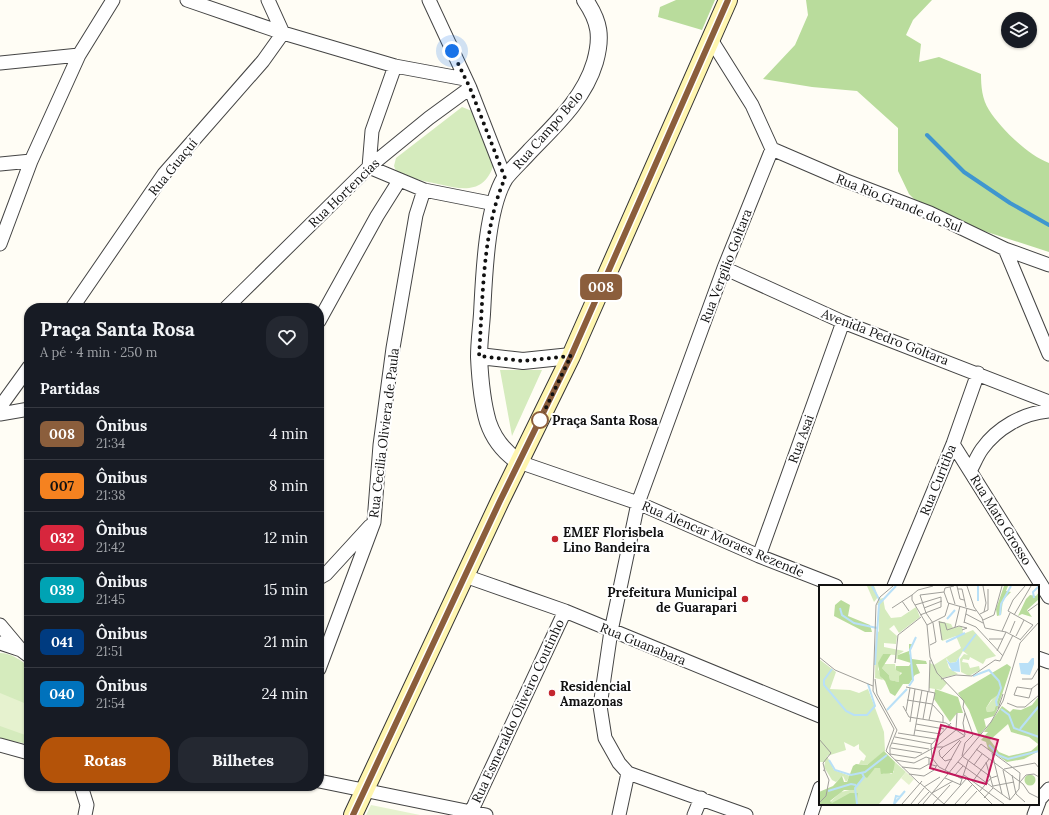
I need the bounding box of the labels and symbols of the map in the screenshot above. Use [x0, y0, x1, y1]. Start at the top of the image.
your location [442, 41, 462, 61]
street label: Rua Campo Belo [509, 87, 587, 173]
street label: Rua Guaçuí [145, 135, 201, 199]
street label: Rua Hortencias [305, 155, 383, 231]
street label: Rua Rio Grande do Sul [833, 170, 965, 236]
street label: Rua Vergilio Goltara [696, 206, 756, 326]
line badge: 008 [578, 274, 624, 300]
street label: Avenida Pedro Goltara [818, 305, 951, 369]
street label: Rua Cecilia Oliviera de Paula [365, 347, 403, 519]
marker: Praça Santa Rosa [531, 411, 549, 429]
place label: Praça Santa Rosa [552, 412, 658, 429]
street label: Rua Asai [784, 412, 818, 466]
street label: Rua Curitiba [916, 442, 960, 518]
street label: Rua Mato Grosso [966, 472, 1036, 569]
street label: Rua Alencar Moraes Rezende [639, 497, 807, 581]
place label: EMEF Florisbela Lino Bandeira [563, 524, 664, 556]
marker: EMEF Florisbela Lino Bandeira [550, 534, 560, 544]
place label: Prefeitura Municipal de Guarapari [607, 584, 737, 616]
inset map [819, 585, 1039, 805]
marker: Prefeitura Municipal de Guarapari [740, 594, 750, 604]
street label: Rua Esmeraldo Oliveiro Coutinho [468, 616, 568, 806]
street label: Rua Guanabara [597, 619, 689, 669]
place label: Residencial Amazonas [560, 678, 631, 710]
marker: Residencial Amazonas [547, 688, 557, 698]

